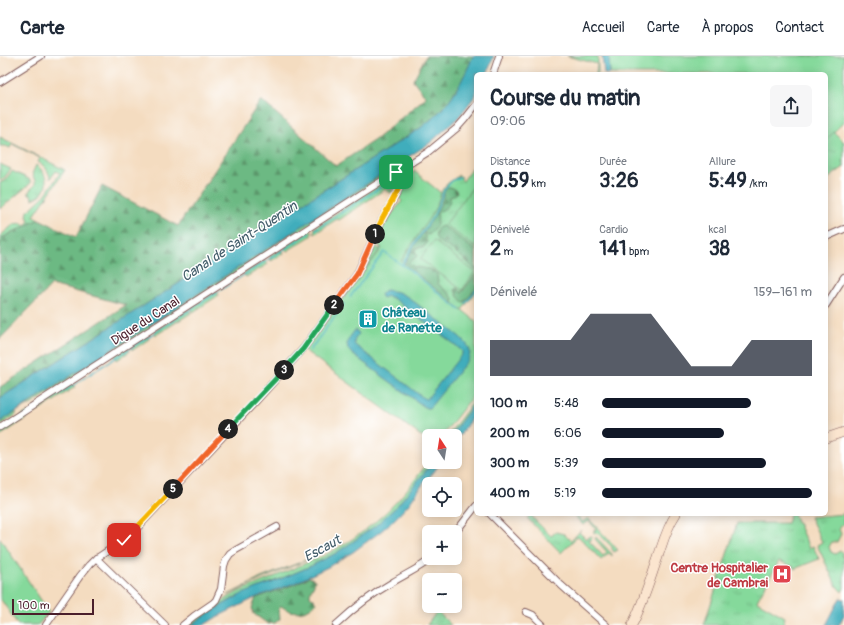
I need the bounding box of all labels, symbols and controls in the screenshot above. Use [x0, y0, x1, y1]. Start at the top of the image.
text: Carte [20, 16, 64, 40]
text: Accueil [582, 19, 625, 36]
text: Carte [647, 19, 679, 36]
text: À propos [701, 19, 753, 36]
text: Contact [775, 19, 824, 36]
text: Course du matin [490, 84, 641, 112]
button: share [770, 85, 812, 127]
text: 09:06 [490, 113, 526, 129]
pin [379, 155, 413, 189]
text: Distance [490, 155, 530, 168]
text: Durée [599, 155, 627, 168]
text: Allure [709, 155, 736, 168]
icon: arrive [385, 161, 407, 183]
text: 0.59 [490, 168, 529, 193]
text: 3:26 [599, 168, 639, 193]
text: 5:49 [709, 168, 747, 193]
text: km [529, 177, 546, 190]
text: /km [747, 177, 767, 190]
water label: Canal de Saint-Quentin [178, 197, 301, 285]
text: Dénivelé [490, 223, 530, 236]
text: Cardio [599, 223, 628, 236]
text: kcal [709, 223, 727, 236]
pin: 1 [365, 224, 385, 244]
text: 1 [373, 227, 377, 240]
text: 2 [490, 236, 501, 261]
text: 141 [599, 236, 627, 261]
text: 38 [709, 236, 730, 261]
text: m [501, 245, 513, 258]
text: bpm [627, 245, 649, 258]
text: Dénivelé [490, 284, 537, 300]
text: 159–161 m [753, 284, 812, 300]
street label: Digue du Canal [108, 293, 183, 349]
pin: 2 [324, 295, 344, 315]
text: 2 [331, 298, 337, 311]
place label: Château de Ranette [382, 305, 442, 336]
building icon: Château de Ranette [357, 308, 379, 330]
pin: 3 [274, 360, 294, 380]
text: 3 [281, 363, 287, 376]
text: 100 m [490, 395, 527, 411]
text: 5:48 [554, 395, 579, 411]
pin: 4 [218, 419, 238, 439]
text: 4 [225, 422, 231, 435]
text: 200 m [490, 425, 529, 441]
text: 6:06 [554, 425, 581, 441]
north arrow [422, 429, 462, 469]
map controls [422, 429, 462, 613]
text: 300 m [490, 455, 529, 471]
text: 5:39 [554, 455, 578, 471]
button: locate [422, 477, 462, 517]
pin: 5 [163, 479, 183, 499]
text: 5 [170, 482, 176, 495]
text: 400 m [490, 485, 530, 501]
text: 5:19 [554, 485, 576, 501]
pin [107, 523, 141, 557]
button: + [422, 525, 462, 565]
icon: check [113, 529, 135, 551]
water label: Escaut [301, 531, 345, 565]
place label: Centre Hospitalier de Cambrai [671, 560, 769, 591]
hospital icon: Centre Hospitalier de Cambrai [771, 563, 793, 585]
button: − [422, 573, 462, 613]
scale bar [12, 597, 94, 616]
text: 100 m [18, 599, 49, 612]

